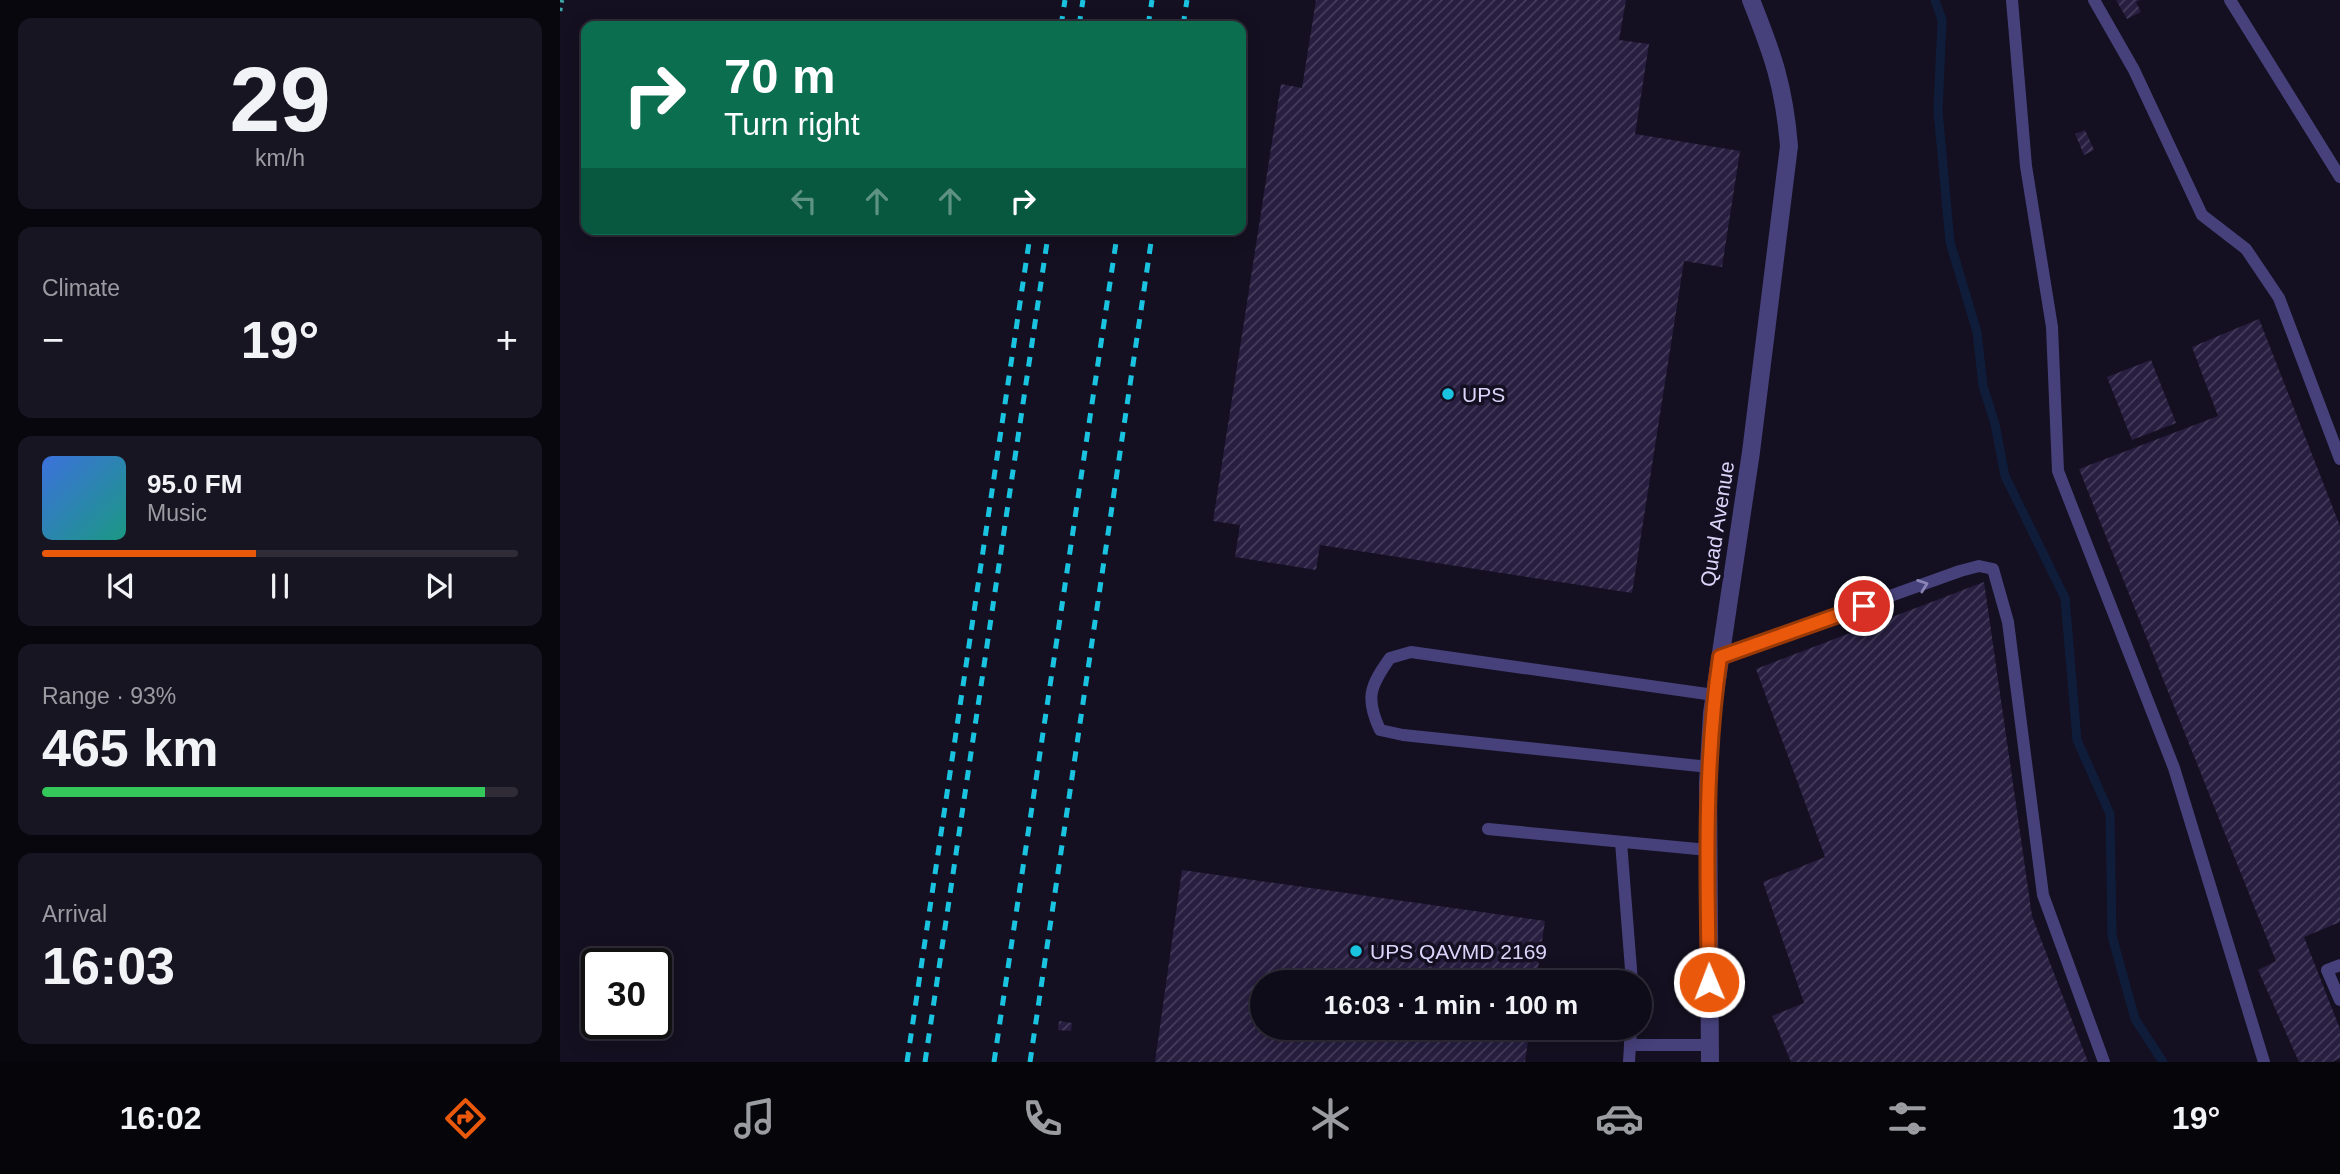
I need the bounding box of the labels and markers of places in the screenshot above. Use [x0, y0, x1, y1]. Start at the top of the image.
place label: UPS [1462, 383, 1505, 406]
marker: UPS [1440, 386, 1456, 402]
pin [1834, 576, 1894, 636]
place label: UPS QAVMD 2169 [1370, 940, 1547, 963]
marker: UPS QAVMD 2169 [1348, 943, 1364, 959]

